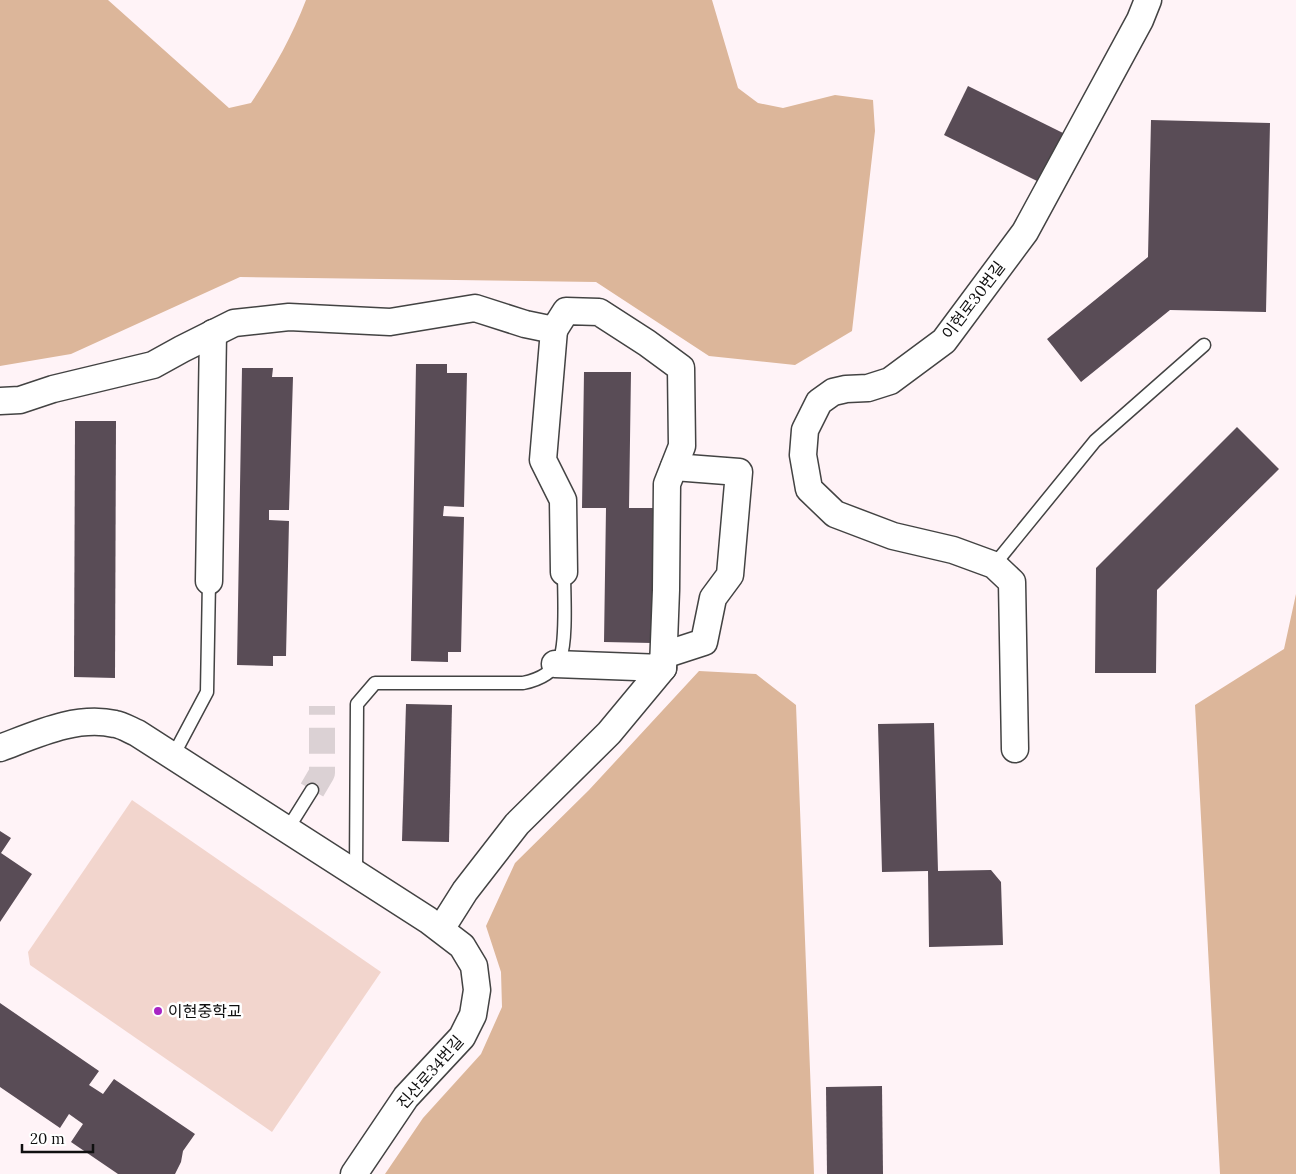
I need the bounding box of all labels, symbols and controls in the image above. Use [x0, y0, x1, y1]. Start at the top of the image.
street label: 이현로30번길 [937, 257, 1009, 343]
place label: 이현중학교 [168, 1001, 242, 1021]
marker: 이현중학교 [152, 1005, 164, 1017]
street label: 진산로34번길 [393, 1031, 467, 1113]
scale bar [22, 1122, 94, 1154]
text: 20 m [30, 1129, 65, 1148]

